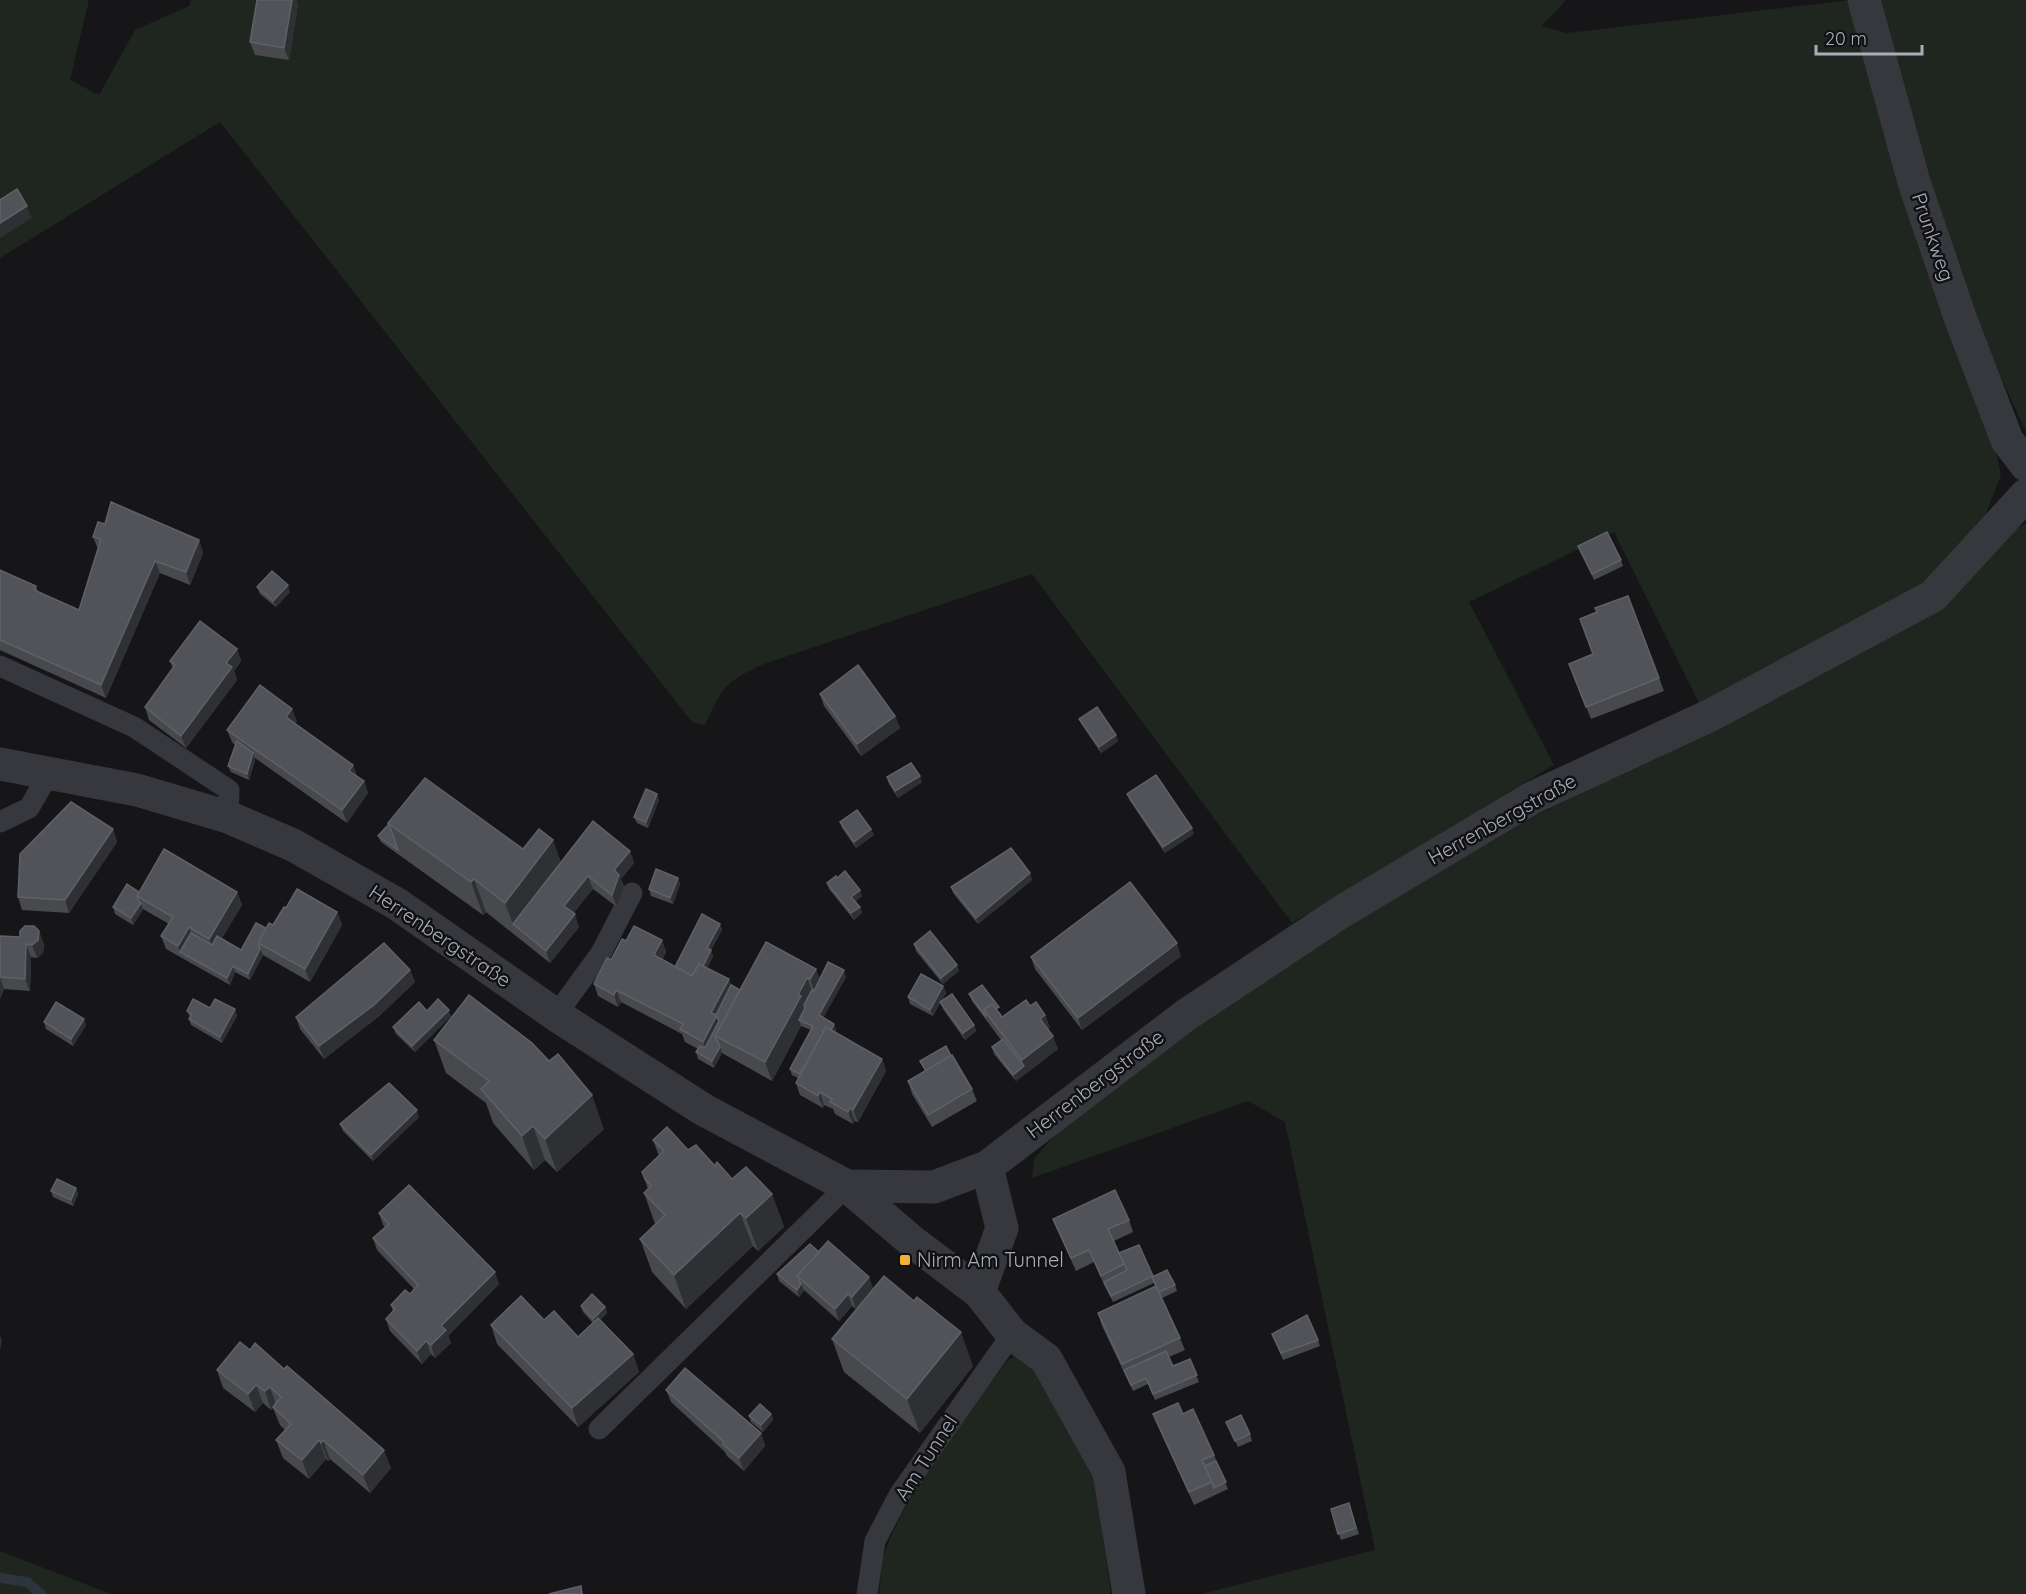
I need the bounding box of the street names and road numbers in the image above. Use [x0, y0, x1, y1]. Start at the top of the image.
street label: Prunkweg [1907, 189, 1960, 284]
street label: Herrenbergstraße [1423, 767, 1580, 870]
street label: Herrenbergstraße [365, 879, 516, 992]
street label: Herrenbergstraße [1021, 1024, 1168, 1143]
street label: Am Tunnel [889, 1410, 962, 1505]

